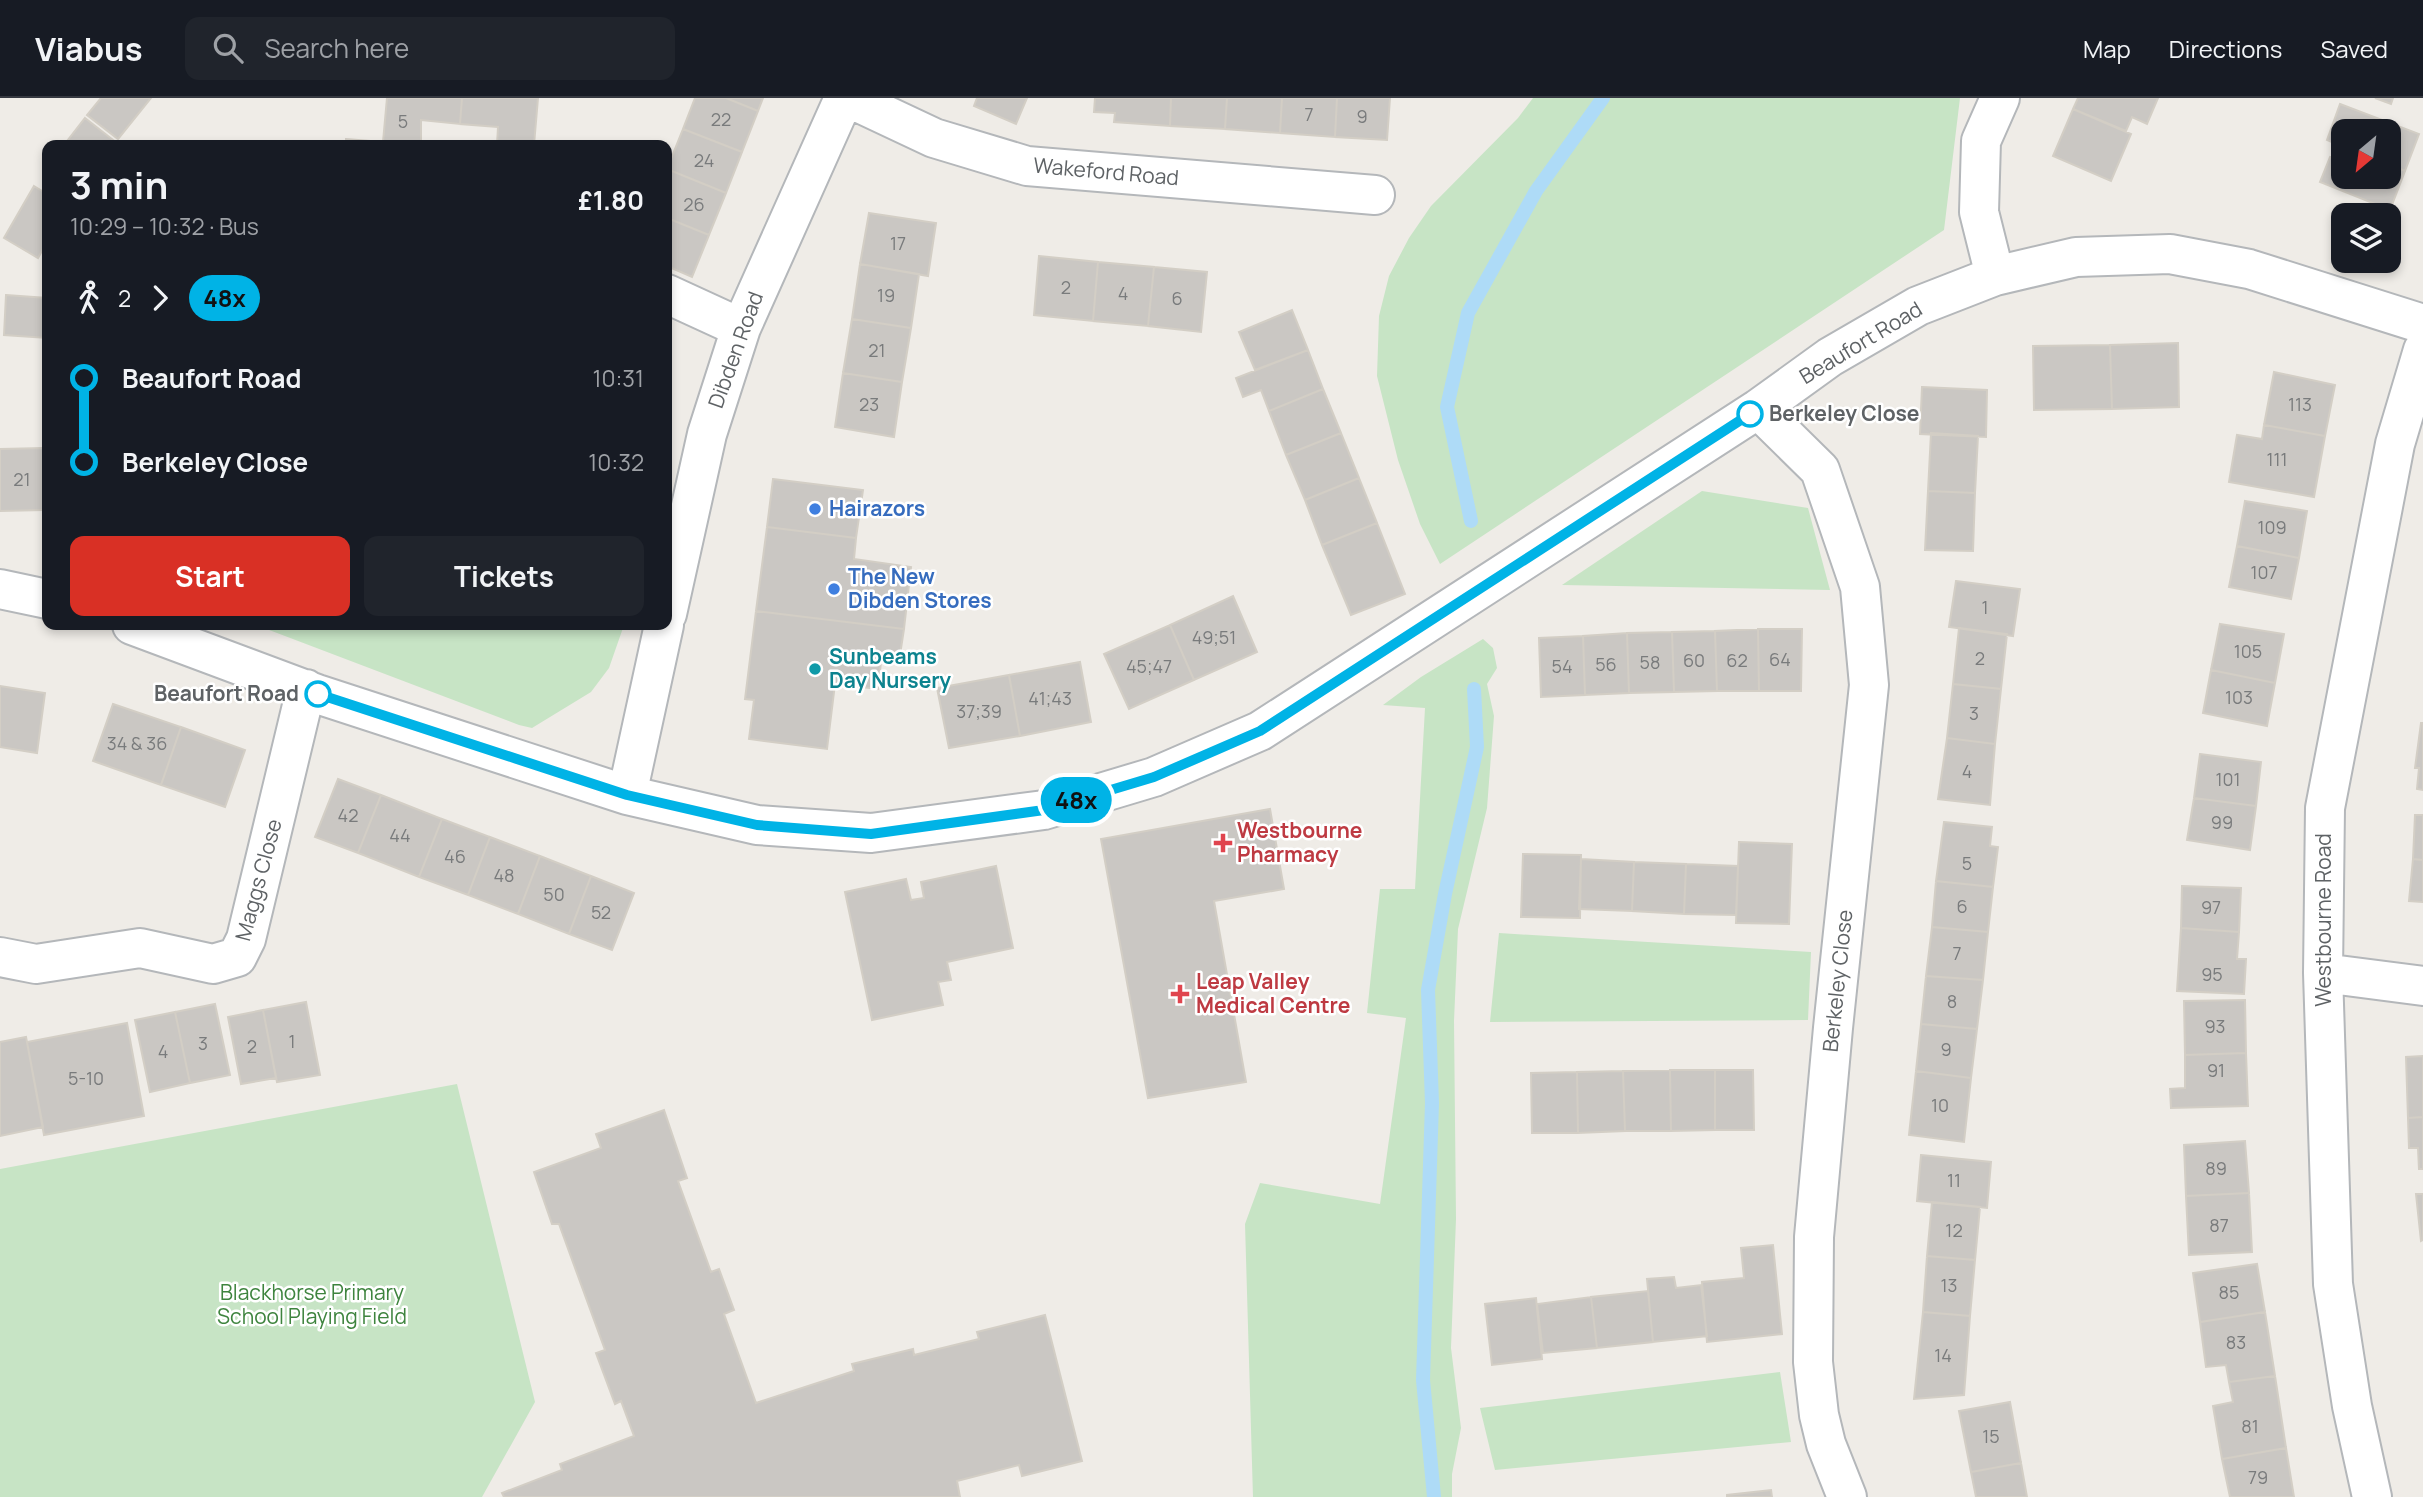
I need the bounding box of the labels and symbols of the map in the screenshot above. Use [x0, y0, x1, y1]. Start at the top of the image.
house number: 7 [1304, 102, 1314, 126]
house number: 9 [1356, 104, 1368, 128]
house number: 22 [711, 107, 731, 131]
house number: 5 [398, 109, 408, 133]
north arrow [2331, 119, 2401, 189]
house number: 24 [694, 148, 714, 172]
street label: Wakeford Road [1032, 151, 1180, 191]
house number: 26 [683, 192, 705, 216]
house number: 17 [890, 231, 906, 255]
house number: 2 [1061, 275, 1071, 299]
house number: 4 [1118, 281, 1128, 305]
house number: 19 [877, 283, 895, 307]
house number: 6 [1171, 286, 1183, 310]
street label: Dibden Road [701, 287, 769, 412]
street label: Beaufort Road [1794, 294, 1927, 390]
house number: 21 [868, 338, 886, 362]
house number: 23 [859, 392, 879, 416]
house number: 113 [2288, 392, 2312, 416]
place label: Berkeley Close [1769, 399, 1919, 427]
marker: Berkeley Close [1737, 401, 1763, 427]
house number: 111 [2266, 447, 2288, 471]
house number: 21 [13, 467, 31, 491]
place label: Hairazors [829, 494, 925, 522]
marker: Hairazors [807, 501, 823, 517]
house number: 109 [2257, 515, 2287, 539]
house number: 107 [2250, 560, 2278, 584]
place label: The New Dibden Stores [848, 562, 992, 614]
marker: The New Dibden Stores [826, 581, 842, 597]
house number: 1 [1981, 595, 1989, 619]
house number: 49;51 [1192, 625, 1236, 649]
house number: 105 [2234, 639, 2262, 663]
place label: Sunbeams Day Nursery [829, 642, 951, 694]
house number: 2 [1975, 646, 1985, 670]
house number: 64 [1769, 647, 1791, 671]
house number: 60 [1683, 648, 1705, 672]
house number: 62 [1726, 648, 1748, 672]
house number: 58 [1640, 650, 1660, 674]
house number: 56 [1595, 652, 1617, 676]
house number: 45;47 [1126, 654, 1172, 678]
house number: 54 [1551, 654, 1573, 678]
marker: Sunbeams Day Nursery [807, 661, 823, 677]
place label: Beaufort Road [154, 679, 299, 707]
marker: Beaufort Road [305, 681, 331, 707]
house number: 103 [2225, 685, 2253, 709]
house number: 41;43 [1028, 686, 1072, 710]
house number: 37;39 [956, 699, 1002, 723]
house number: 3 [1969, 701, 1979, 725]
house number: 34 & 36 [107, 731, 167, 755]
house number: 4 [1962, 759, 1972, 783]
house number: 101 [2215, 767, 2241, 791]
line badge: 48x [1036, 777, 1116, 823]
house number: 42 [338, 803, 358, 827]
house number: 99 [2211, 810, 2233, 834]
street label: Maggs Close [228, 816, 288, 944]
place label: Westbourne Pharmacy [1237, 816, 1362, 868]
house number: 44 [389, 823, 411, 847]
street label: Westbourne Road [2309, 833, 2337, 1007]
marker: Westbourne Pharmacy [1215, 835, 1231, 851]
house number: 46 [444, 844, 466, 868]
house number: 5 [1962, 851, 1972, 875]
house number: 48 [493, 863, 515, 887]
house number: 50 [543, 882, 565, 906]
house number: 6 [1956, 894, 1968, 918]
house number: 97 [2201, 895, 2221, 919]
house number: 52 [591, 900, 611, 924]
street label: Berkeley Close [1816, 908, 1858, 1053]
house number: 7 [1952, 941, 1962, 965]
house number: 95 [2201, 962, 2223, 986]
place label: Leap Valley Medical Centre [1196, 967, 1350, 1019]
marker: Leap Valley Medical Centre [1170, 984, 1190, 1004]
house number: 8 [1947, 989, 1957, 1013]
house number: 93 [2204, 1014, 2226, 1038]
house number: 1 [288, 1029, 296, 1053]
house number: 3 [198, 1031, 208, 1055]
house number: 2 [247, 1034, 257, 1058]
house number: 9 [1940, 1037, 1952, 1061]
house number: 4 [158, 1039, 168, 1063]
house number: 91 [2207, 1058, 2225, 1082]
house number: 5-10 [68, 1066, 104, 1090]
house number: 10 [1931, 1093, 1949, 1117]
house number: 89 [2205, 1156, 2227, 1180]
house number: 11 [1947, 1168, 1961, 1192]
house number: 87 [2209, 1213, 2229, 1237]
house number: 12 [1945, 1218, 1963, 1242]
house number: 13 [1941, 1273, 1957, 1297]
park label: Blackhorse Primary School Playing Field [217, 1278, 407, 1330]
house number: 85 [2219, 1280, 2239, 1304]
house number: 83 [2226, 1330, 2246, 1354]
house number: 14 [1934, 1343, 1952, 1367]
house number: 81 [2241, 1414, 2259, 1438]
house number: 15 [1982, 1424, 2000, 1448]
house number: 79 [2248, 1465, 2268, 1489]

